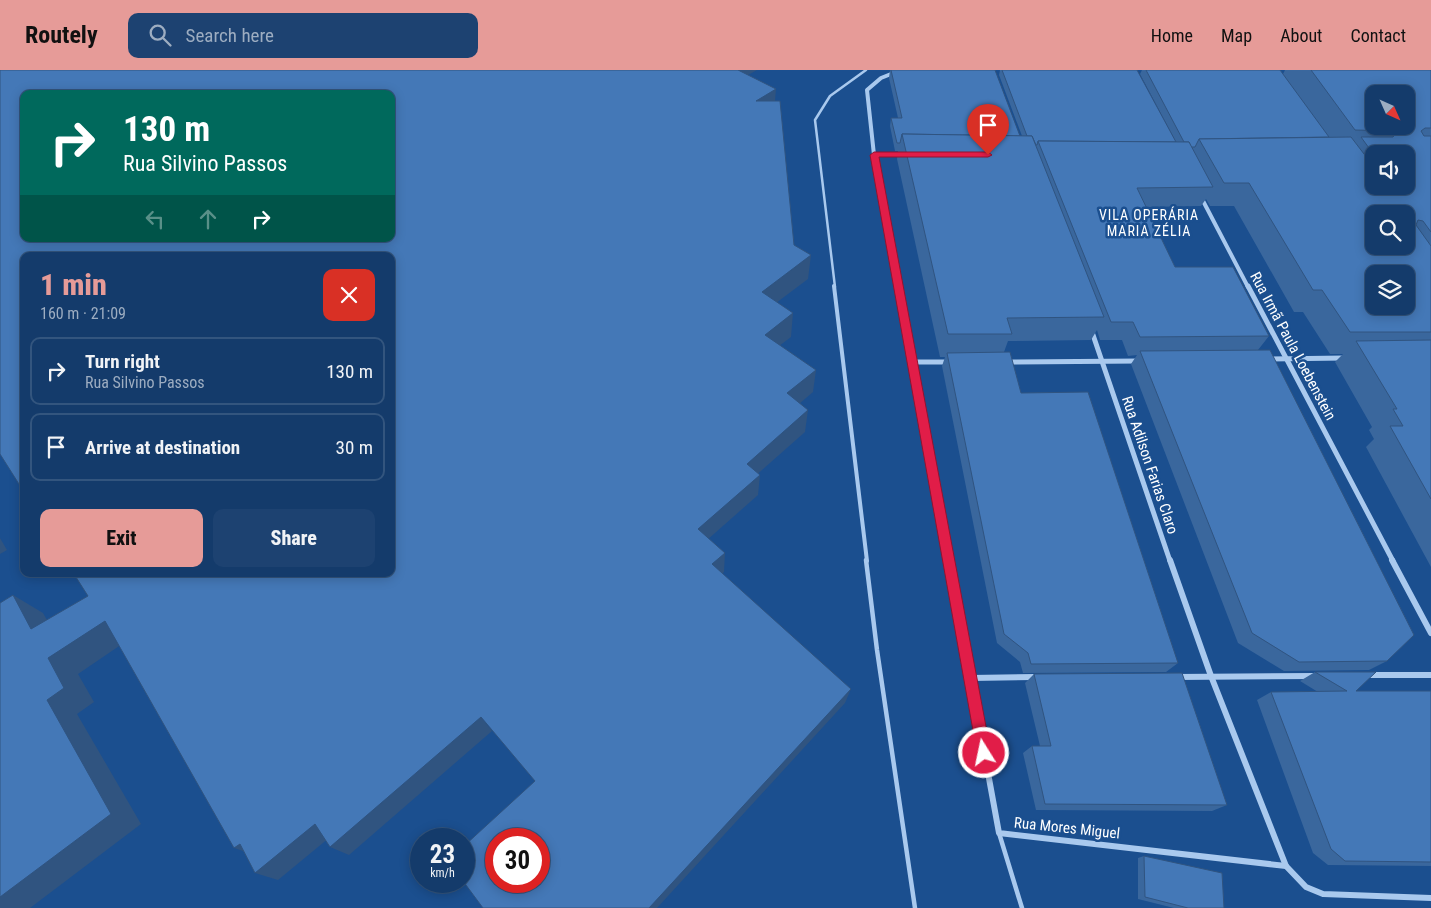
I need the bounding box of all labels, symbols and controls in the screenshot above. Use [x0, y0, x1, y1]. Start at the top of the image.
search box [128, 13, 478, 58]
text: Routely [25, 21, 98, 49]
icon: search [146, 21, 174, 49]
text: Search here [186, 24, 274, 47]
text: Home [1151, 25, 1193, 46]
text: Map [1221, 25, 1252, 46]
text: About [1280, 25, 1322, 46]
text: Contact [1350, 25, 1406, 46]
north arrow [1365, 85, 1415, 135]
map controls [1365, 85, 1415, 315]
pin [967, 104, 1009, 155]
text: 130 m [123, 109, 210, 150]
icon: right [40, 110, 105, 175]
icon: arrive [974, 111, 1002, 139]
button: sound [1365, 145, 1415, 195]
text: Rua Silvino Passos [123, 151, 287, 176]
icon: left [141, 205, 169, 233]
icon: ahead [194, 205, 222, 233]
icon: right [247, 205, 275, 233]
button: search [1365, 205, 1415, 255]
district label: VILA OPERÁRIA MARIA ZÉLIA [1099, 206, 1199, 239]
button: layers [1365, 265, 1415, 315]
text: 1 min [40, 267, 107, 302]
button: close [323, 269, 375, 321]
street label: Rua Irmã Paula Loebenstein [1246, 269, 1340, 423]
text: 160 m · 21:09 [40, 304, 126, 323]
text: Turn right [85, 350, 160, 373]
icon: right [42, 357, 70, 385]
text: 130 m [326, 360, 373, 383]
text: Rua Silvino Passos [85, 373, 205, 392]
street label: Rua Adilson Farias Claro [1118, 394, 1182, 536]
icon: arrive [42, 433, 70, 461]
text: Arrive at destination [85, 436, 240, 459]
text: 30 m [336, 436, 373, 459]
button: Exit [40, 509, 203, 567]
button: Share [213, 509, 375, 567]
position arrow [957, 726, 1009, 778]
street label: Rua Mores Miguel [1013, 813, 1121, 843]
speed limit sign: 30 [485, 828, 550, 893]
text: 23 [430, 840, 455, 869]
text: km/h [430, 866, 455, 880]

